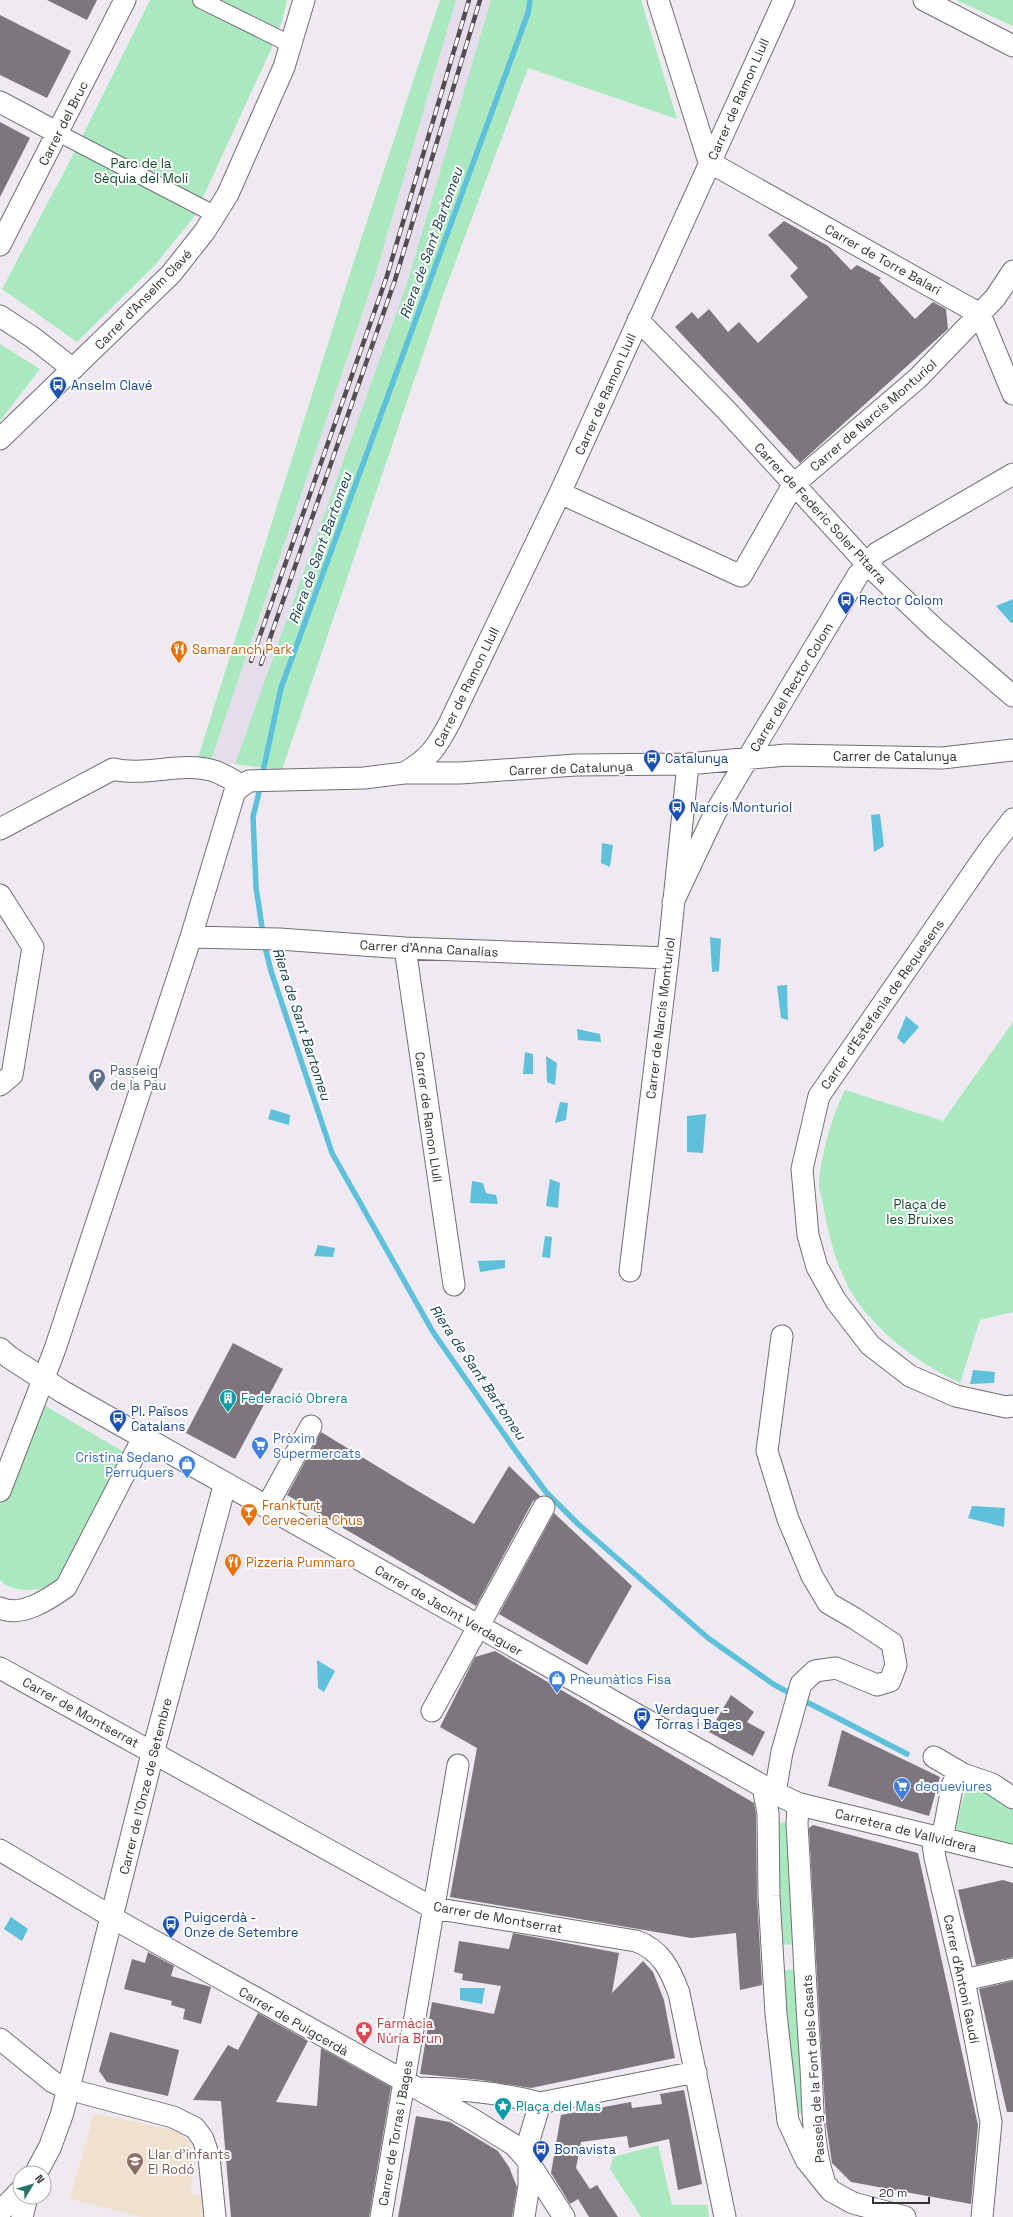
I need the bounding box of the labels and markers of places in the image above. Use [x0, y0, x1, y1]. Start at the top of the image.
bus stop icon: Anselm Clavé [48, 375, 68, 400]
place label: Anselm Clavé [71, 377, 153, 394]
bus stop icon: Rector Colom [836, 590, 856, 615]
place label: Rector Colom [859, 592, 943, 609]
restaurant icon: Samaranch Park [169, 639, 189, 664]
place label: Samaranch Park [192, 641, 292, 658]
bus stop icon: Catalunya [642, 748, 662, 773]
place label: Catalunya [665, 750, 729, 767]
bus stop icon: Narcís Monturiol [667, 797, 687, 822]
place label: Narcís Monturiol [690, 799, 792, 816]
place label: Passeig de la Pau [110, 1062, 166, 1094]
parking icon: Passeig de la Pau [87, 1067, 107, 1092]
building icon: Federació Obrera [218, 1388, 238, 1413]
place label: Federació Obrera [241, 1390, 348, 1407]
place label: Pl. Països Catalans [131, 1403, 188, 1435]
bus stop icon: Pl. Països Catalans [108, 1408, 128, 1433]
place label: Pròxim Supermercats [273, 1430, 361, 1462]
supermarket icon: Pròxim Supermercats [250, 1435, 270, 1460]
place label: Cristina Sedano Perruquers [75, 1449, 174, 1481]
shop icon: Cristina Sedano Perruquers [177, 1454, 197, 1479]
place label: Frankfurt Cerveceria Chus [262, 1497, 363, 1529]
bar icon: Frankfurt Cerveceria Chus [239, 1502, 259, 1527]
restaurant icon: Pizzeria Pummaro [223, 1552, 243, 1577]
place label: Pizzeria Pummaro [246, 1554, 355, 1571]
shop icon: Pneumàtics Fisa [547, 1669, 567, 1694]
place label: Pneumàtics Fisa [570, 1671, 672, 1688]
place label: Verdaguer - Torras i Bages [655, 1701, 742, 1733]
bus stop icon: Verdaguer - Torras i Bages [632, 1706, 652, 1731]
supermarket icon: dequeviures [892, 1776, 912, 1801]
place label: dequeviures [915, 1778, 992, 1795]
place label: Puigcerdà - Onze de Setembre [184, 1909, 298, 1941]
bus stop icon: Puigcerdà - Onze de Setembre [161, 1914, 181, 1939]
place label: Farmàcia Núria Brun [377, 2015, 442, 2047]
pharmacy icon: Farmàcia Núria Brun [354, 2020, 374, 2045]
place icon: Plaça del Mas [493, 2096, 513, 2121]
place label: Plaça del Mas [516, 2098, 601, 2115]
bus stop icon: Bonavista [531, 2139, 551, 2164]
place label: Bonavista [554, 2141, 617, 2158]
place label: Llar d'infants El Rodó [148, 2146, 230, 2178]
school or university icon: Llar d'infants El Rodó [125, 2151, 145, 2176]

